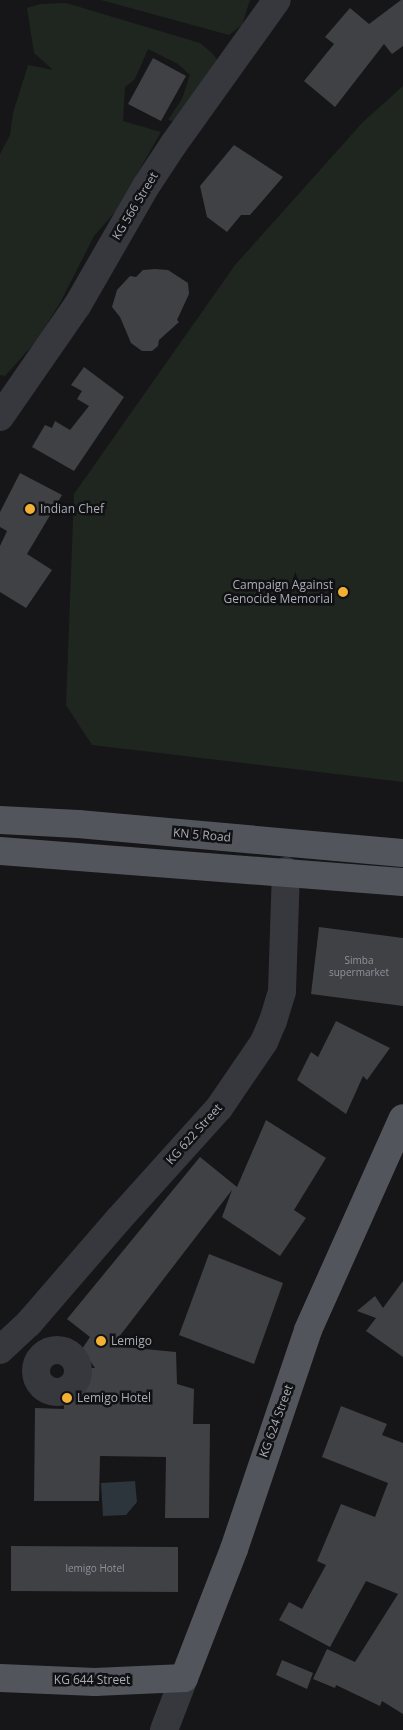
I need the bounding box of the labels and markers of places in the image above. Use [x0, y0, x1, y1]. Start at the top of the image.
place label: Indian Chef [40, 502, 104, 516]
marker: Indian Chef [24, 503, 36, 515]
place label: Campaign Against Genocide Memorial [223, 578, 333, 606]
marker: Campaign Against Genocide Memorial [337, 586, 349, 598]
place label: Lemigo [111, 1334, 152, 1348]
marker: Lemigo [95, 1335, 107, 1347]
place label: Lemigo Hotel [77, 1391, 151, 1405]
marker: Lemigo Hotel [61, 1392, 73, 1404]

